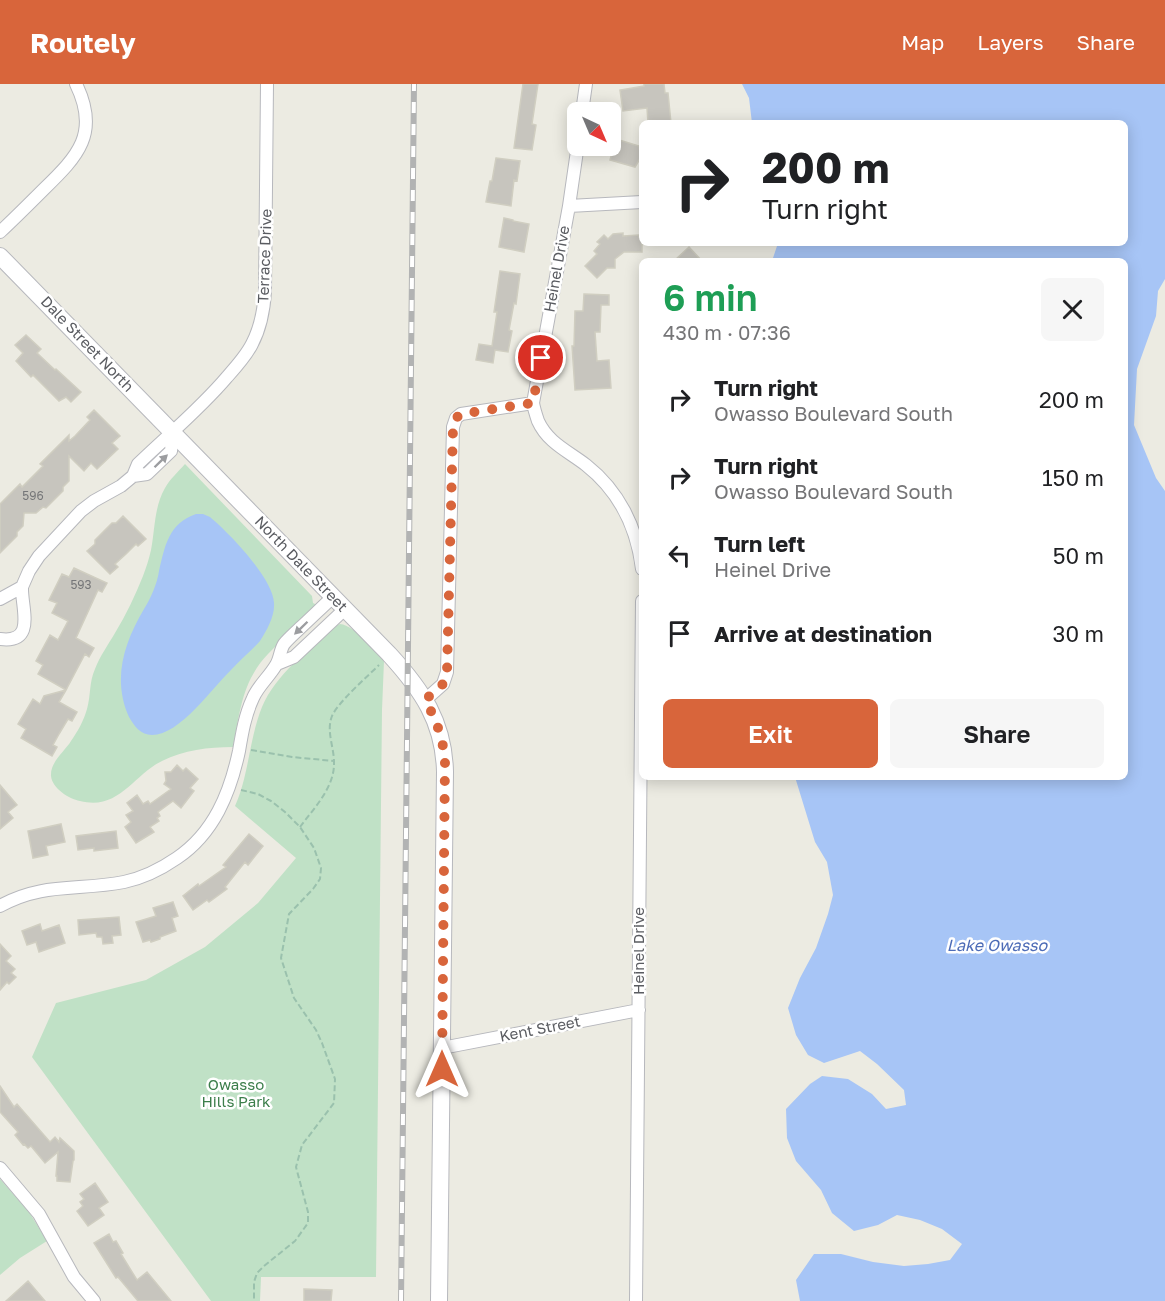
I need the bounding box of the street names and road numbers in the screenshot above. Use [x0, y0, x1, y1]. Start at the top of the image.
street label: Terrace Drive [253, 208, 275, 303]
street label: Heinel Drive [540, 224, 573, 314]
street label: Dale Street North [37, 292, 138, 395]
street label: North Dale Street [251, 512, 352, 615]
street label: Heinel Drive [629, 907, 647, 995]
street label: Kent Street [498, 1011, 582, 1045]

